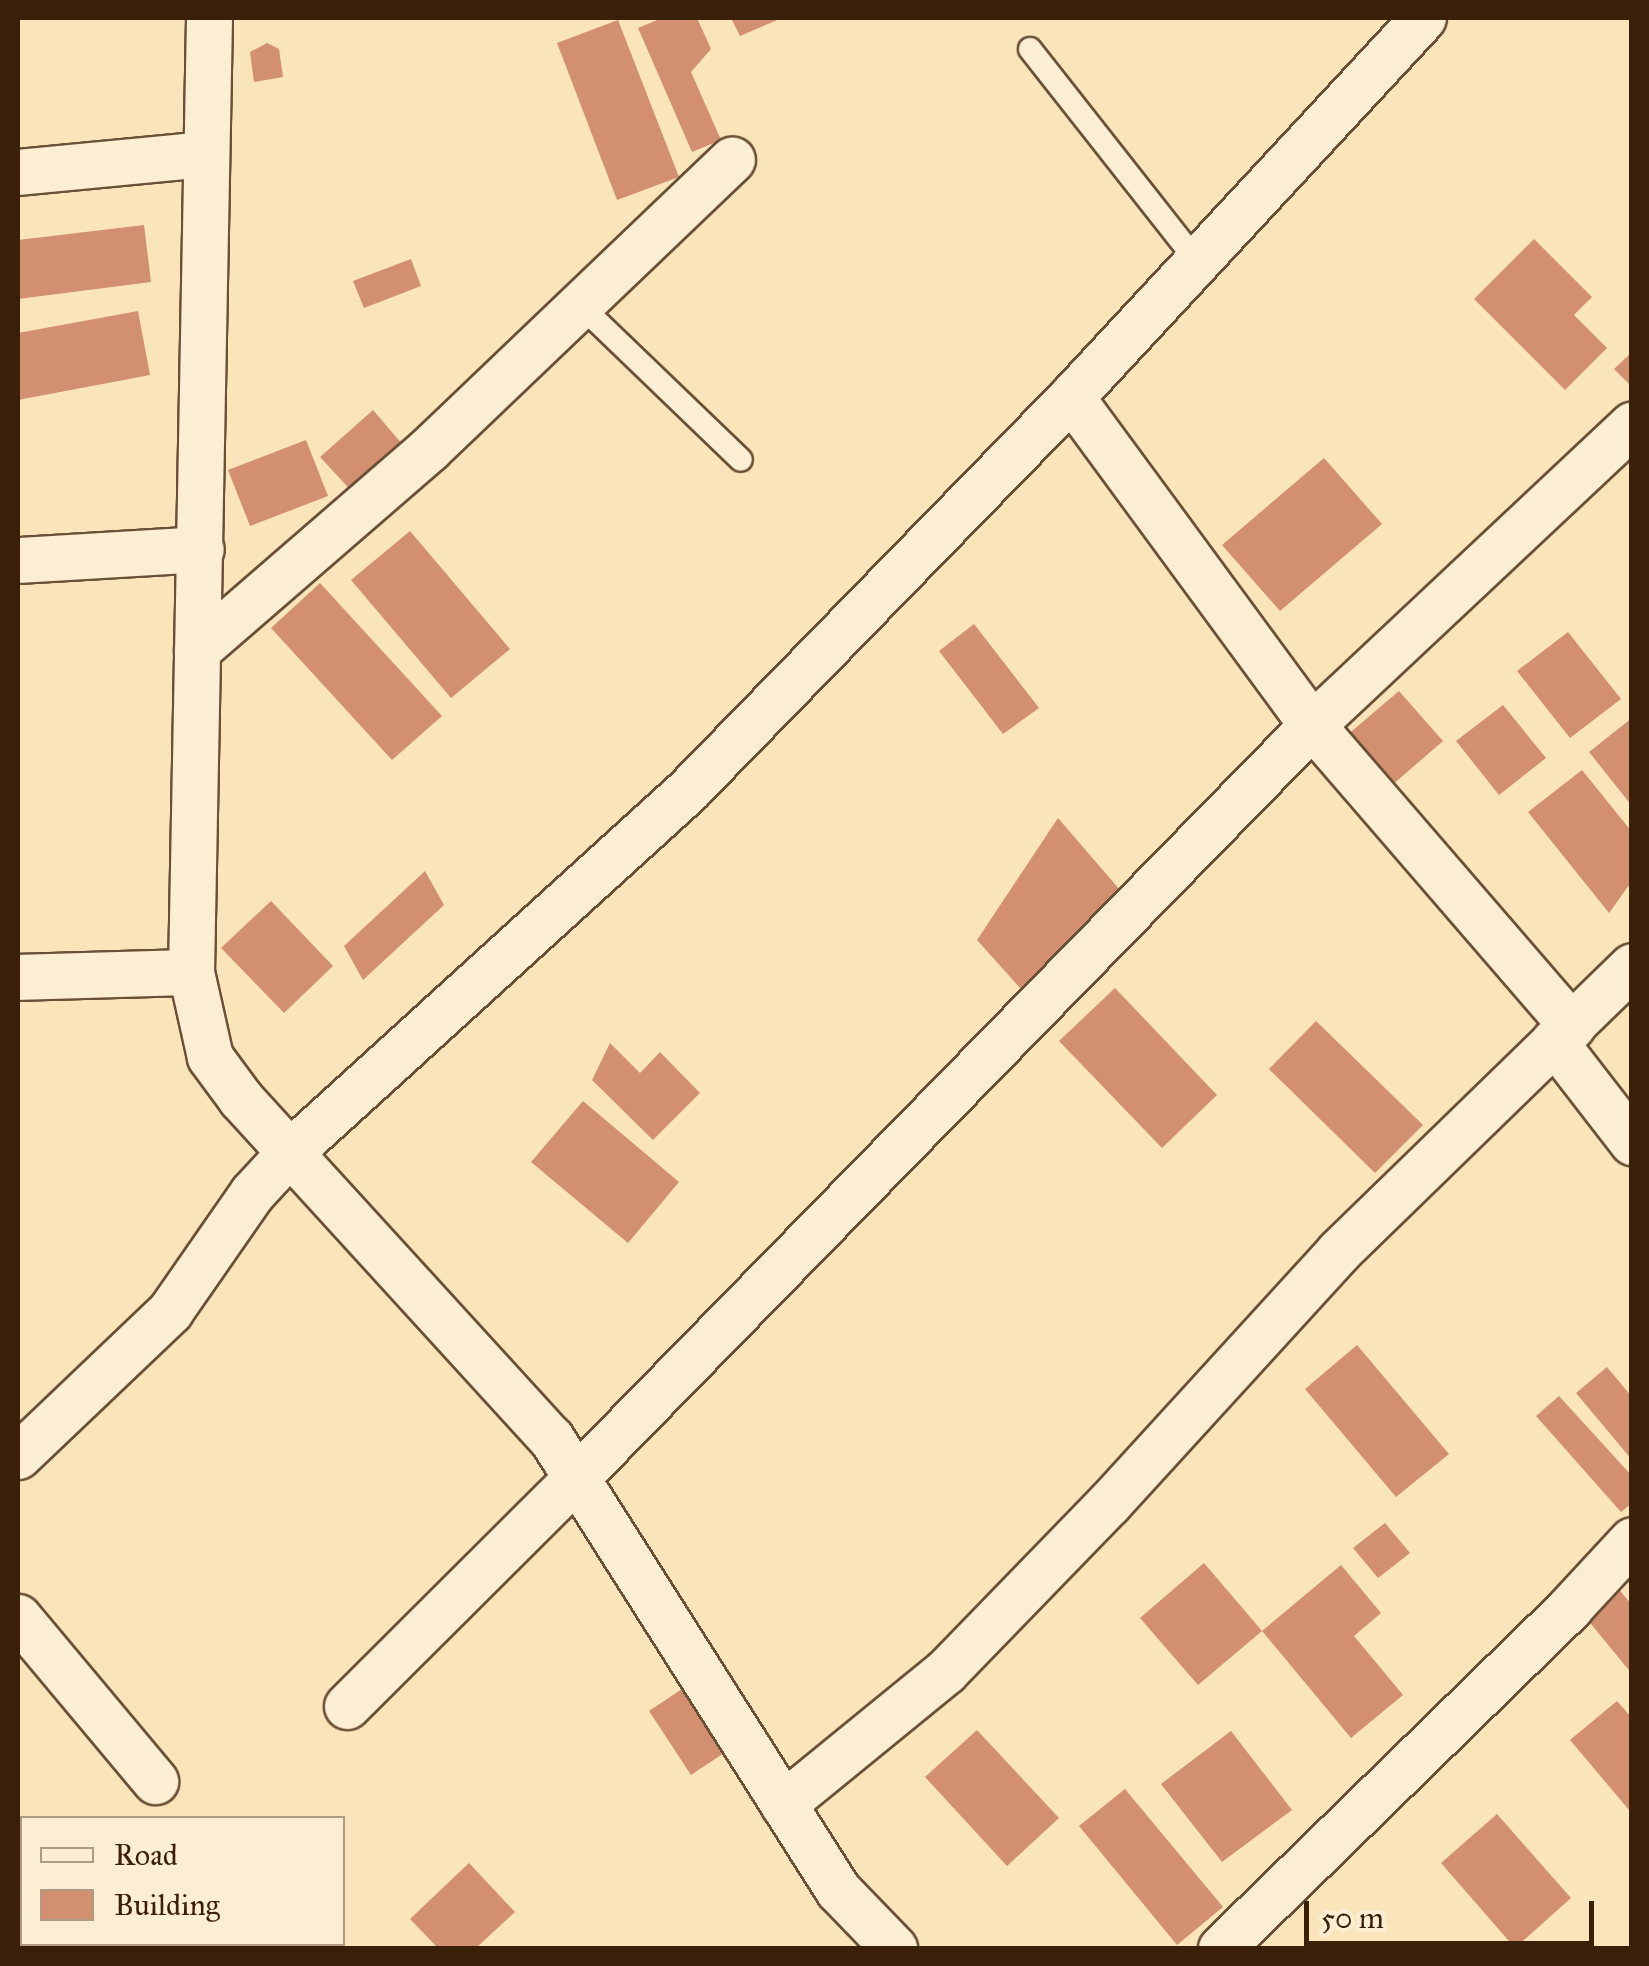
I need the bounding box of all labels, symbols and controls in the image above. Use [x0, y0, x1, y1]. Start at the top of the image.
legend [20, 1816, 345, 1946]
text: Road [114, 1837, 178, 1873]
scale bar [1309, 1881, 1599, 1943]
text: Building [114, 1887, 220, 1923]
text: 50 m [1321, 1900, 1384, 1936]

